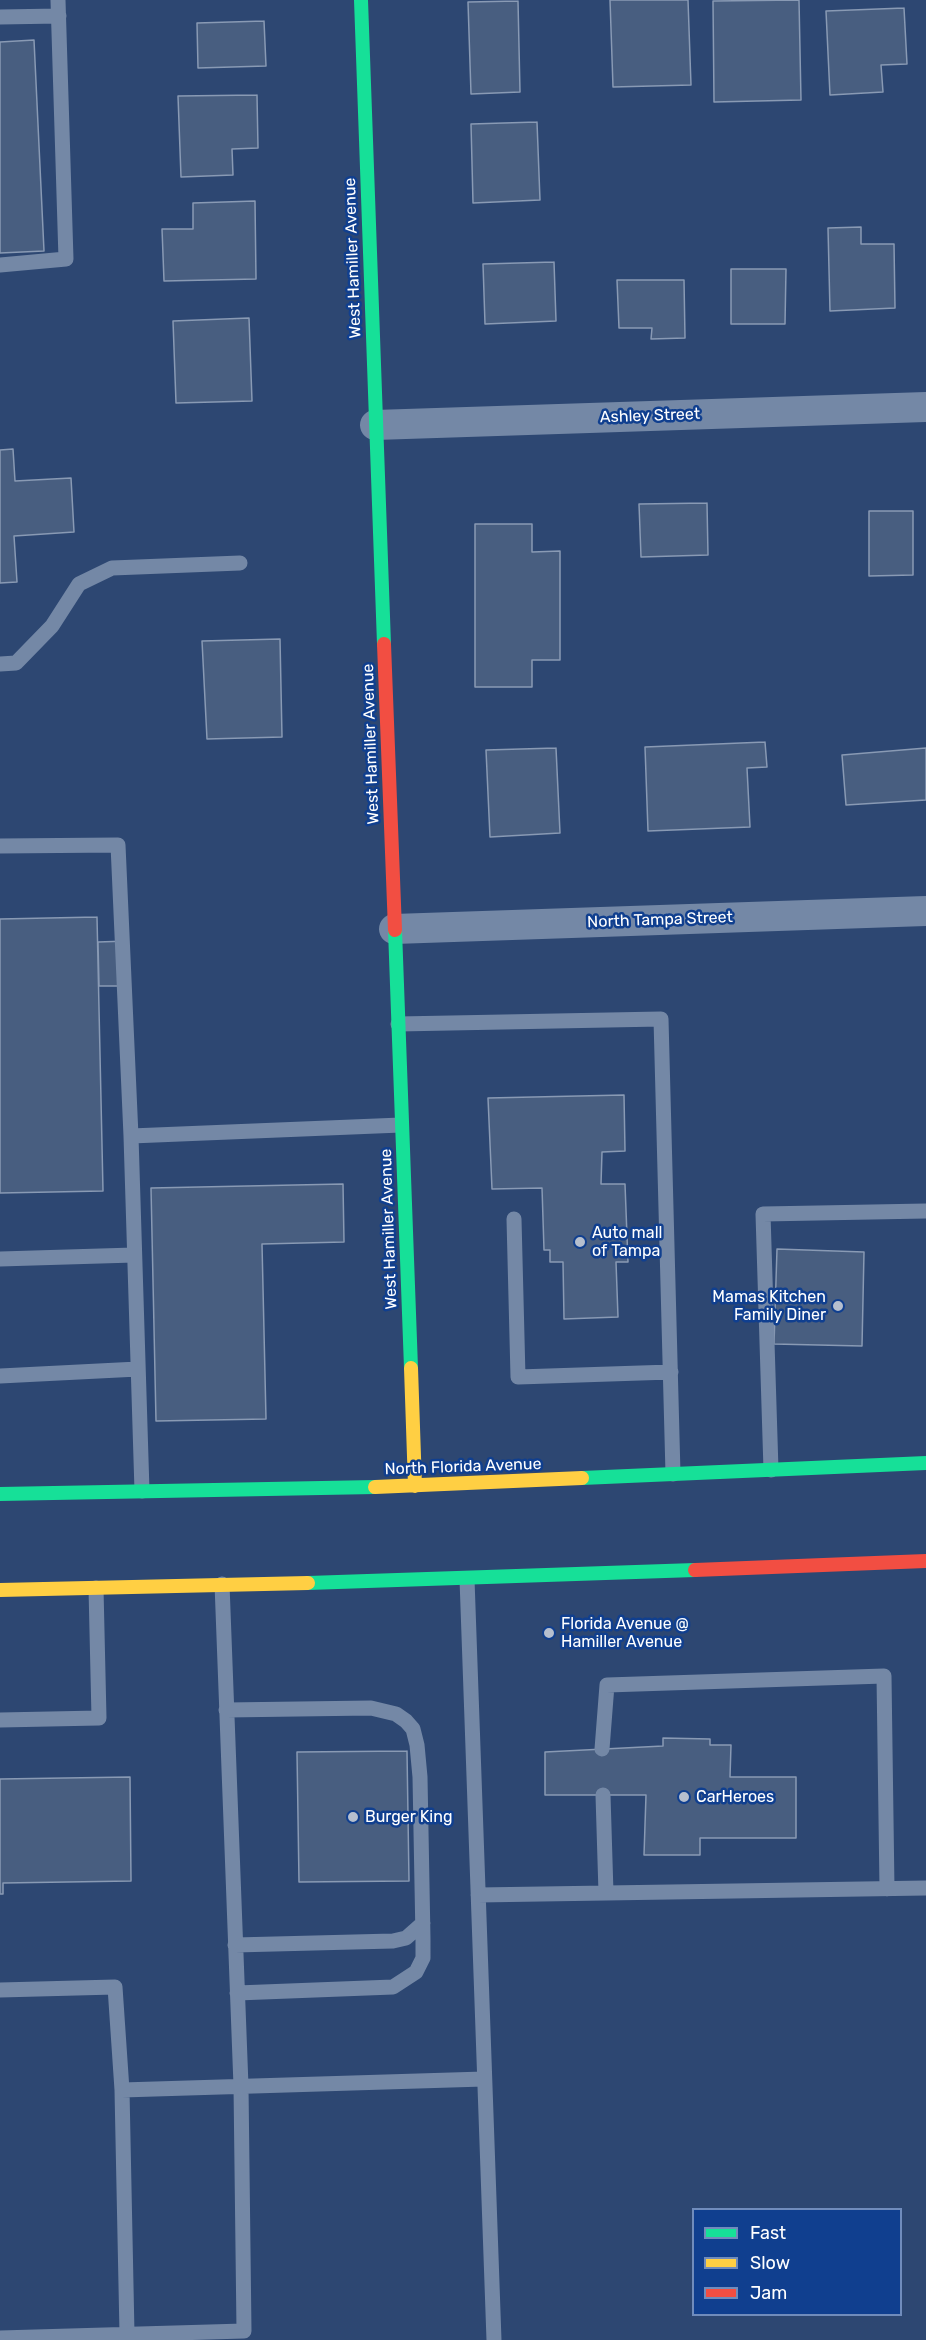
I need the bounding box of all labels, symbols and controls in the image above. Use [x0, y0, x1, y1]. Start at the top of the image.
street label: West Hamiller Avenue [341, 177, 365, 339]
street label: Ashley Street [600, 405, 700, 427]
street label: West Hamiller Avenue [359, 663, 383, 825]
street label: North Tampa Street [587, 908, 733, 932]
street label: West Hamiller Avenue [377, 1148, 401, 1310]
place label: Auto mall of Tampa [592, 1223, 662, 1261]
marker: Auto mall of Tampa [573, 1235, 587, 1249]
place label: Mamas Kitchen Family Diner [712, 1287, 826, 1325]
marker: Mamas Kitchen Family Diner [831, 1299, 845, 1313]
street label: North Florida Avenue [384, 1455, 542, 1479]
place label: Florida Avenue @ Hamiller Avenue [561, 1614, 689, 1652]
marker: Florida Avenue @ Hamiller Avenue [542, 1626, 556, 1640]
place label: CarHeroes [696, 1787, 774, 1807]
marker: CarHeroes [677, 1790, 691, 1804]
place label: Burger King [365, 1807, 452, 1827]
marker: Burger King [346, 1810, 360, 1824]
legend [692, 2208, 902, 2316]
text: Fast [750, 2222, 786, 2244]
text: Slow [750, 2252, 790, 2274]
text: Jam [750, 2282, 787, 2304]

